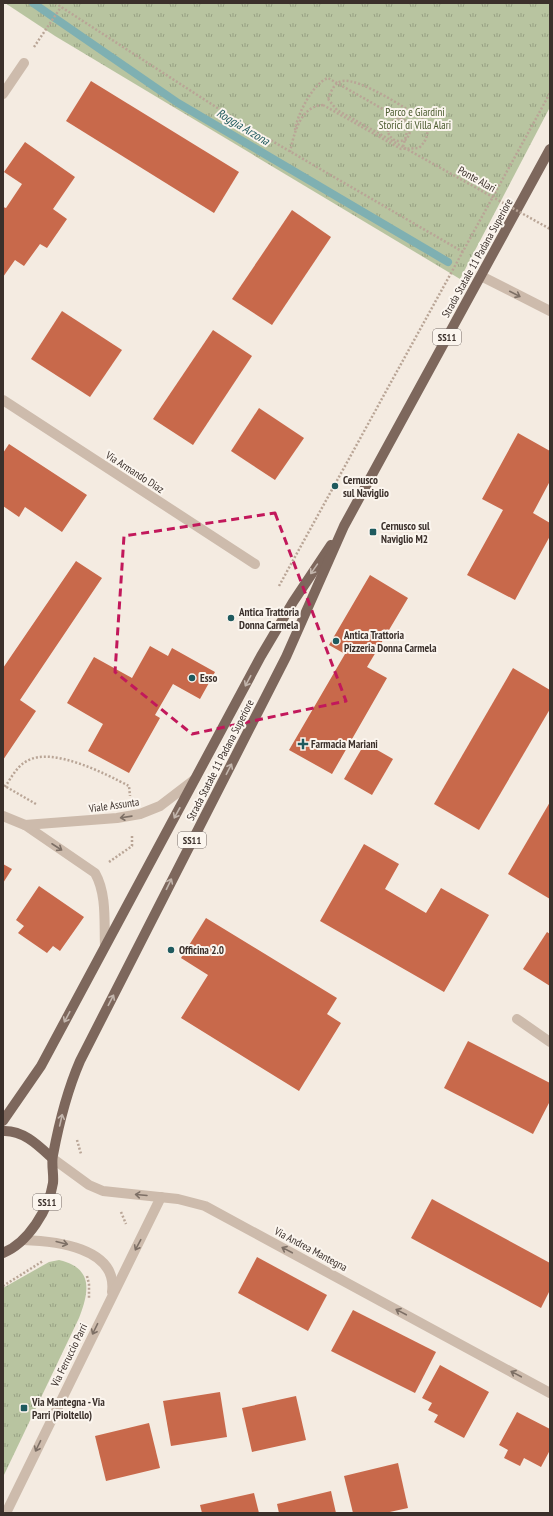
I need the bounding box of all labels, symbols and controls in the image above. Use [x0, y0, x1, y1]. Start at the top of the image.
water label: Roggia Arzona [214, 105, 273, 149]
park label: Parco e Giardini Storici di Villa Alari [379, 105, 451, 132]
street label: Ponte Alari [456, 163, 498, 195]
street label: Strada Statale 11 Padana Superiore [438, 196, 516, 320]
one-way arrow [509, 290, 521, 298]
road number: SS11 [433, 329, 461, 345]
street label: Via Armando Diaz [102, 447, 167, 496]
place label: Cernusco sul Naviglio [343, 473, 389, 500]
marker: Cernusco sul Naviglio [330, 481, 340, 491]
place label: Cernusco sul Naviglio M2 [381, 519, 430, 546]
marker: Cernusco sul Naviglio M2 [368, 527, 378, 537]
one-way arrow [310, 564, 318, 575]
place label: Antica Trattoria Donna Carmela [238, 605, 299, 632]
marker: Antica Trattoria Donna Carmela [226, 613, 236, 623]
place label: Antica Trattoria Pizzeria Donna Carmela [343, 628, 437, 655]
marker: Antica Trattoria Pizzeria Donna Carmela [331, 636, 341, 646]
place label: Esso [200, 671, 217, 685]
marker: Esso [187, 673, 197, 683]
one-way arrow [243, 675, 251, 687]
street label: Strada Statale 11 Padana Superiore [183, 697, 257, 823]
place label: Farmacia Mariani [311, 737, 378, 751]
marker: Farmacia Mariani [298, 739, 308, 749]
one-way arrow [226, 763, 233, 775]
street label: Viale Assunta [87, 795, 140, 816]
one-way arrow [172, 807, 180, 819]
one-way arrow [120, 813, 133, 821]
road number: SS11 [178, 832, 206, 848]
one-way arrow [51, 843, 62, 851]
one-way arrow [166, 878, 173, 890]
place label: Officina 2.0 [179, 943, 224, 957]
marker: Officina 2.0 [166, 945, 176, 955]
one-way arrow [107, 995, 115, 1007]
one-way arrow [63, 1011, 70, 1023]
one-way arrow [58, 1114, 65, 1127]
one-way arrow [135, 1191, 148, 1199]
road number: SS11 [33, 1194, 61, 1210]
street label: Via Andrea Mantegna [271, 1223, 350, 1274]
one-way arrow [134, 1239, 141, 1251]
one-way arrow [55, 1240, 68, 1248]
one-way arrow [281, 1246, 293, 1253]
one-way arrow [396, 1308, 408, 1315]
street label: Via Ferruccio Parri [47, 1321, 90, 1390]
one-way arrow [91, 1323, 98, 1335]
one-way arrow [510, 1370, 522, 1377]
place label: Via Mantegna - Via Parri (Pioltello) [31, 1395, 105, 1422]
marker: Via Mantegna - Via Parri (Pioltello) [19, 1403, 29, 1413]
one-way arrow [34, 1440, 41, 1452]

